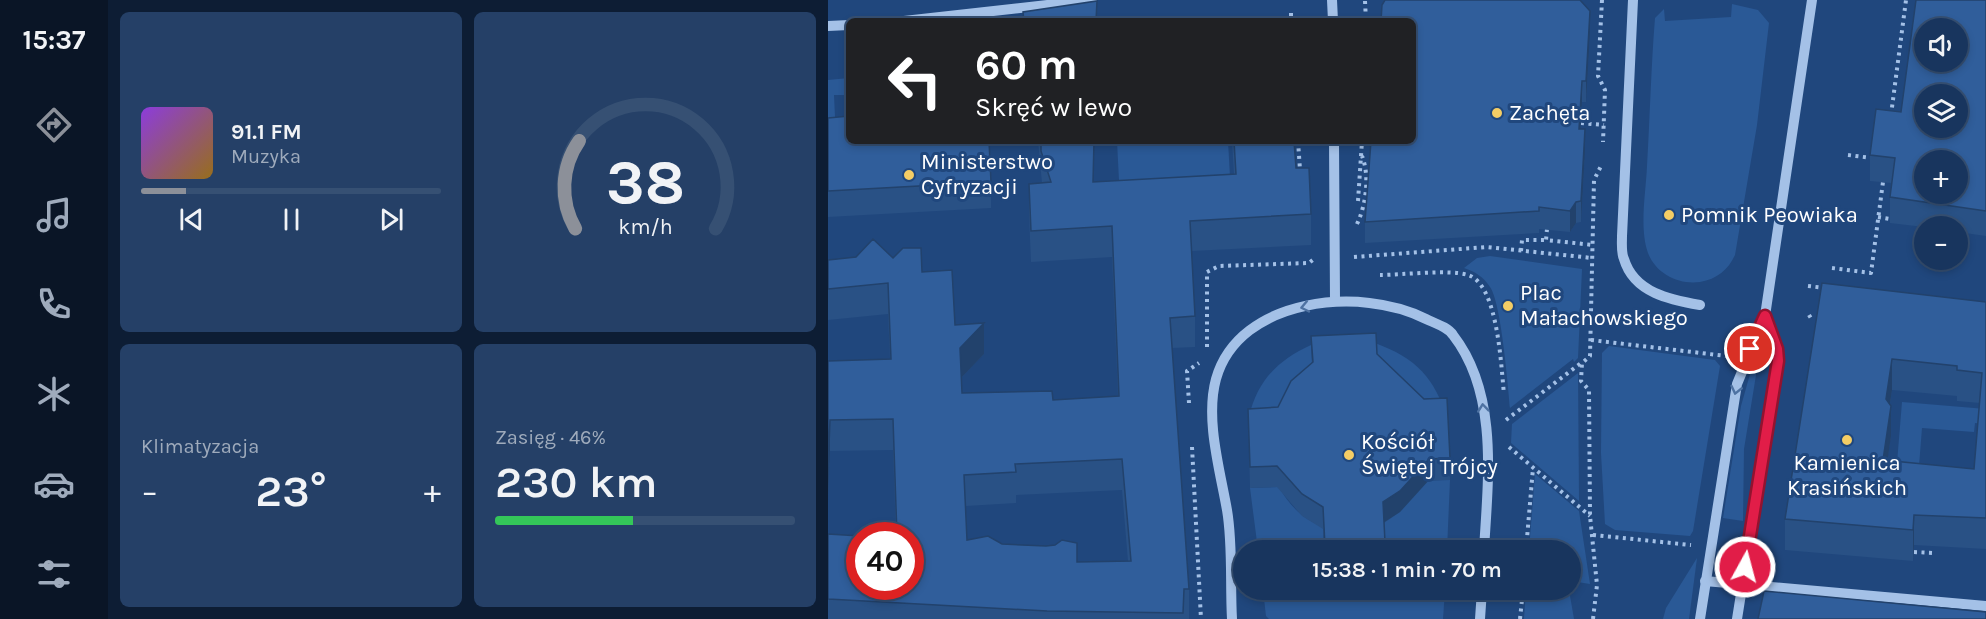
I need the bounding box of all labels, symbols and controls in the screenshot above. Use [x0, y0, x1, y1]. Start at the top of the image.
map controls [1914, 18, 1968, 270]
button: sound [1914, 18, 1968, 72]
text: 15:37 [23, 24, 85, 56]
text: 60 m [975, 40, 1078, 90]
icon: left [876, 42, 954, 120]
button: layers [1914, 84, 1968, 138]
text: Skręć w lewo [975, 91, 1132, 123]
place label: Zachęta [1509, 100, 1590, 126]
icon: directions [33, 104, 75, 146]
marker: Zachęta [1490, 106, 1504, 120]
text: 91.1 FM [231, 119, 302, 145]
text: Muzyka [231, 145, 301, 168]
text: 38 [605, 146, 685, 219]
place label: Ministerstwo Cyfryzacji [921, 149, 1053, 200]
button: + [1914, 150, 1968, 204]
marker: Ministerstwo Cyfryzacji [902, 168, 916, 182]
icon: music [33, 194, 75, 236]
place label: Pomnik Peowiaka [1681, 202, 1858, 228]
icon: previous [175, 203, 208, 236]
icon: pause [275, 203, 308, 236]
icon: next [375, 203, 408, 236]
marker: Pomnik Peowiaka [1662, 208, 1676, 222]
text: km/h [618, 214, 672, 239]
button: − [1914, 216, 1968, 270]
place label: Plac Małachowskiego [1520, 280, 1688, 331]
icon: phone [33, 283, 75, 325]
marker: Plac Małachowskiego [1501, 299, 1515, 313]
one-way arrow [1300, 300, 1310, 313]
pin [1724, 323, 1775, 374]
icon: arrive [1733, 332, 1766, 365]
icon: climate [33, 373, 75, 415]
one-way arrow [1730, 385, 1743, 395]
one-way arrow [1477, 404, 1490, 413]
text: Zasięg · 46% [495, 426, 606, 449]
place label: Kościół Świętej Trójcy [1361, 429, 1498, 480]
marker: Kamienica Krasińskich [1840, 433, 1854, 447]
text: Klimatyzacja [141, 435, 259, 458]
marker: Kościół Świętej Trójcy [1342, 448, 1356, 462]
place label: Kamienica Krasińskich [1787, 450, 1907, 501]
text: 230 km [495, 456, 658, 508]
icon: car [33, 463, 75, 505]
text: 23° [255, 465, 327, 517]
text: − [141, 472, 158, 510]
text: + [424, 472, 441, 510]
speed limit sign: 40 [846, 522, 924, 600]
position arrow [1713, 535, 1777, 599]
icon: filters [33, 553, 75, 595]
text: 15:38 · 1 min · 70 m [1312, 557, 1502, 583]

